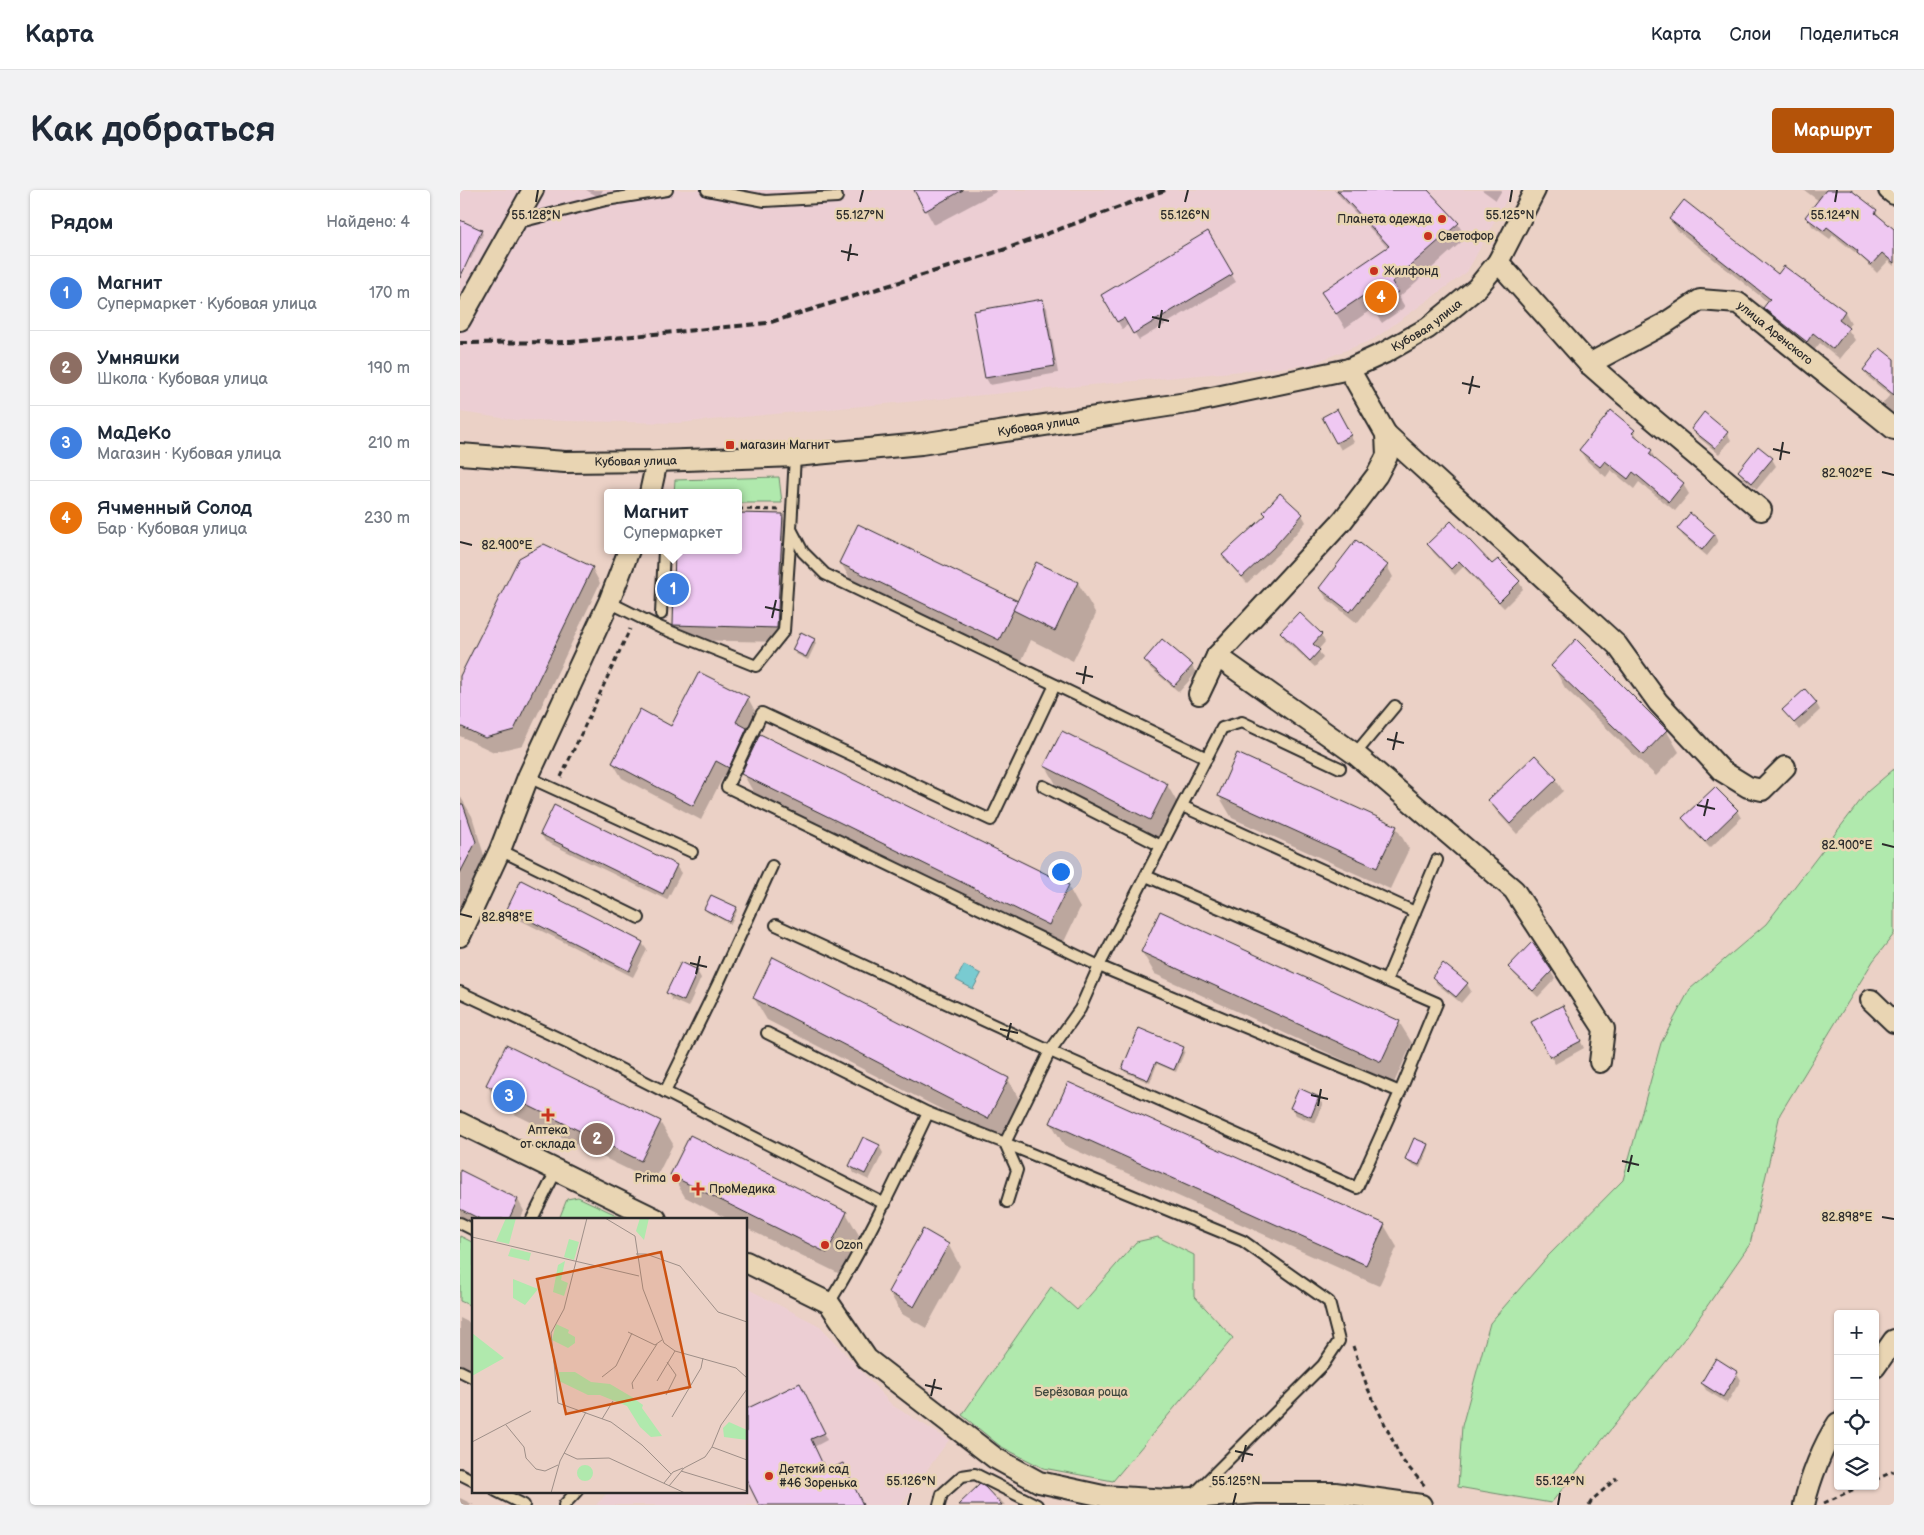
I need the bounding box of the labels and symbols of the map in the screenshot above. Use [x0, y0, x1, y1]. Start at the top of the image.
text: 55.128°N [511, 208, 561, 223]
text: 55.127°N [836, 208, 884, 223]
text: 55.126°N [1160, 208, 1210, 223]
text: 55.125°N [1485, 208, 1535, 223]
text: 55.124°N [1810, 208, 1860, 223]
place label: Планета одежда [1337, 212, 1432, 227]
marker: Планета одежда [1436, 213, 1448, 225]
place label: Светофор [1438, 229, 1494, 244]
marker: Светофор [1422, 230, 1434, 242]
place label: Жилфонд [1384, 264, 1439, 279]
marker: Жилфонд [1368, 265, 1380, 277]
pin: 4 [1365, 278, 1397, 316]
street label: Кубовая улица [1389, 296, 1465, 355]
street label: улица Аренского [1734, 298, 1816, 368]
street label: Кубовая улица [997, 412, 1081, 440]
place label: магазин Магнит [740, 438, 830, 453]
marker: магазин Магнит [724, 439, 736, 451]
street label: Кубовая улица [594, 453, 677, 469]
text: 82.902°E [1822, 466, 1872, 481]
text: 82.900°E [482, 538, 533, 553]
pin: 1 [657, 570, 689, 608]
text: 82.900°E [1822, 838, 1873, 853]
your location [1048, 859, 1074, 885]
text: 82.898°E [482, 910, 532, 925]
pin: 3 [493, 1077, 525, 1115]
marker: Аптека от склада [542, 1109, 554, 1121]
pin: 2 [581, 1120, 613, 1158]
place label: Аптека от склада [520, 1123, 576, 1152]
place label: Prima [635, 1171, 666, 1186]
marker: Prima [670, 1172, 682, 1184]
marker: ПроМедика [691, 1182, 705, 1196]
place label: ПроМедика [709, 1182, 775, 1197]
text: 82.898°E [1822, 1210, 1872, 1225]
inset map [472, 1218, 748, 1492]
place label: Ozon [835, 1238, 863, 1253]
marker: Ozon [819, 1239, 831, 1251]
park label: Берёзовая роща [1034, 1385, 1128, 1400]
place label: Детский сад #46 Зоренька [779, 1462, 857, 1491]
marker: Детский сад #46 Зоренька [763, 1470, 775, 1482]
text: 55.126°N [886, 1474, 936, 1489]
text: 55.125°N [1211, 1474, 1261, 1489]
text: 55.124°N [1535, 1474, 1585, 1489]

